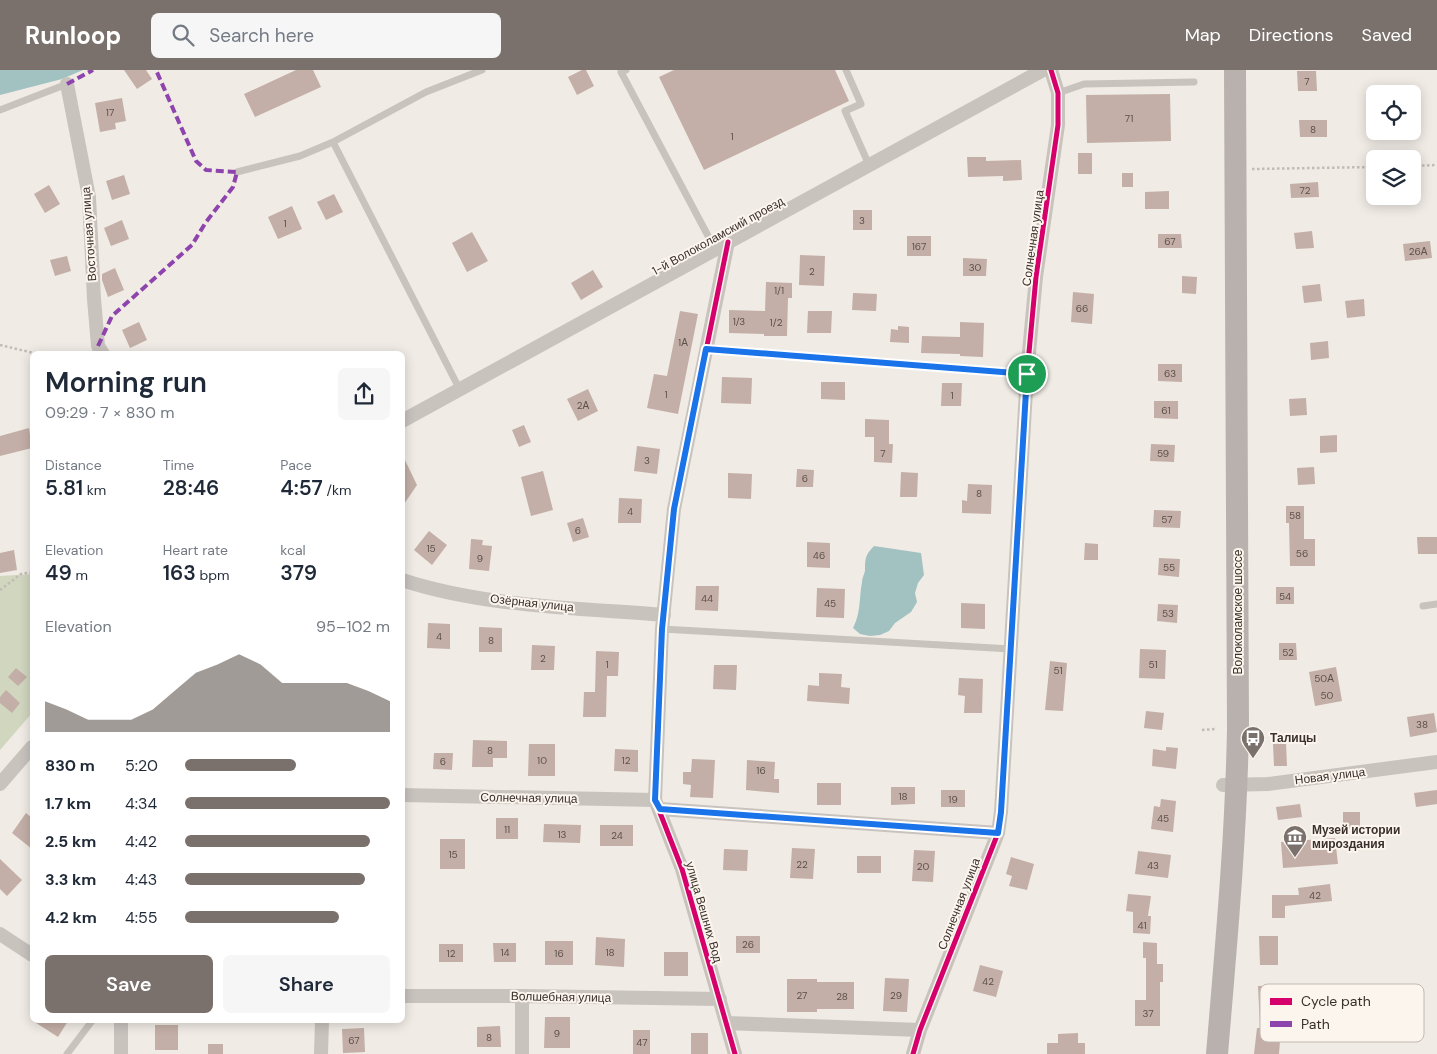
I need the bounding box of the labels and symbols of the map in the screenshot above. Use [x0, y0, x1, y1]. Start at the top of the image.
house number: 7 [1304, 75, 1310, 88]
house number: 17 [106, 106, 114, 119]
house number: 71 [1125, 112, 1133, 125]
house number: 8 [1310, 123, 1316, 136]
house number: 1 [730, 130, 734, 143]
house number: 72 [1300, 184, 1311, 197]
street label: Восточная улица [78, 186, 100, 282]
street label: Солнечная улица [1018, 188, 1048, 287]
street label: 1-й Волоколамский проезд [649, 193, 787, 279]
house number: 3 [859, 214, 865, 227]
house number: 1 [283, 217, 287, 230]
house number: 67 [1164, 235, 1176, 248]
house number: 167 [912, 240, 926, 253]
house number: 26А [1409, 245, 1428, 258]
house number: 30 [969, 261, 982, 274]
house number: 2 [809, 265, 815, 278]
house number: 1/1 [774, 284, 784, 297]
house number: 66 [1076, 302, 1088, 315]
house number: 1/3 [733, 315, 745, 328]
house number: 1/2 [770, 316, 783, 329]
house number: 1А [678, 336, 688, 349]
pin [1006, 353, 1048, 395]
house number: 63 [1164, 367, 1176, 380]
house number: 1 [664, 388, 668, 401]
house number: 1 [950, 389, 954, 402]
house number: 2А [577, 399, 590, 412]
house number: 61 [1161, 404, 1171, 417]
house number: 7 [880, 447, 886, 460]
house number: 59 [1157, 447, 1169, 460]
house number: 3 [644, 454, 650, 467]
house number: 6 [802, 472, 808, 485]
house number: 8 [976, 487, 982, 500]
house number: 4 [627, 505, 633, 518]
house number: 58 [1289, 509, 1301, 522]
house number: 57 [1161, 513, 1173, 526]
house number: 6 [575, 524, 581, 537]
house number: 15 [426, 542, 436, 555]
house number: 56 [1296, 547, 1308, 560]
house number: 46 [813, 549, 825, 562]
street label: Волоколамское шоссе [1230, 549, 1246, 674]
house number: 9 [477, 552, 483, 565]
house number: 55 [1163, 561, 1175, 574]
house number: 54 [1279, 590, 1291, 603]
street label: Озёрная улица [489, 591, 575, 615]
house number: 44 [701, 592, 713, 605]
house number: 45 [824, 597, 836, 610]
house number: 53 [1162, 607, 1174, 620]
house number: 4 [436, 630, 442, 643]
house number: 8 [488, 634, 494, 647]
house number: 52 [1282, 646, 1294, 659]
house number: 2 [540, 652, 546, 665]
house number: 1 [605, 658, 609, 671]
house number: 51 [1148, 658, 1158, 671]
house number: 51 [1053, 664, 1063, 677]
house number: 50А [1314, 672, 1334, 685]
house number: 50 [1321, 689, 1334, 702]
house number: 38 [1416, 718, 1428, 731]
bus stop icon: Талицы [1240, 725, 1266, 759]
place label: Талицы [1270, 730, 1316, 746]
house number: 8 [487, 744, 493, 757]
house number: 10 [537, 754, 547, 767]
house number: 12 [622, 754, 631, 767]
house number: 6 [440, 755, 446, 768]
house number: 16 [756, 764, 766, 777]
street label: Новая улица [1294, 764, 1366, 788]
street label: Солнечная улица [480, 789, 578, 807]
house number: 18 [898, 790, 908, 803]
house number: 19 [948, 793, 958, 806]
house number: 45 [1157, 812, 1169, 825]
place label: Музей истории мироздания [1312, 822, 1400, 852]
house number: 11 [504, 823, 510, 836]
museum icon: Музей истории мироздания [1282, 824, 1308, 858]
house number: 13 [557, 828, 567, 841]
house number: 24 [611, 829, 623, 842]
house number: 15 [448, 848, 458, 861]
street label: Солнечная улица [934, 855, 984, 952]
house number: 22 [796, 858, 808, 871]
house number: 43 [1147, 859, 1159, 872]
street label: улица Вешних Вод [682, 860, 726, 964]
house number: 20 [917, 860, 929, 873]
house number: 42 [1309, 889, 1321, 902]
house number: 41 [1137, 919, 1147, 932]
house number: 26 [742, 938, 754, 951]
house number: 14 [500, 946, 510, 959]
house number: 18 [605, 946, 615, 959]
house number: 12 [447, 947, 456, 960]
house number: 16 [554, 947, 564, 960]
house number: 42 [982, 975, 994, 988]
legend [1260, 984, 1424, 1042]
street label: Волшебная улица [511, 988, 612, 1006]
house number: 27 [797, 989, 807, 1002]
house number: 29 [890, 989, 902, 1002]
house number: 28 [836, 990, 848, 1003]
text: Cycle path [1301, 992, 1371, 1010]
house number: 37 [1142, 1007, 1154, 1020]
text: Path [1301, 1015, 1330, 1033]
house number: 9 [554, 1027, 560, 1040]
house number: 8 [486, 1031, 492, 1044]
house number: 67 [348, 1034, 360, 1047]
house number: 47 [636, 1036, 648, 1049]

